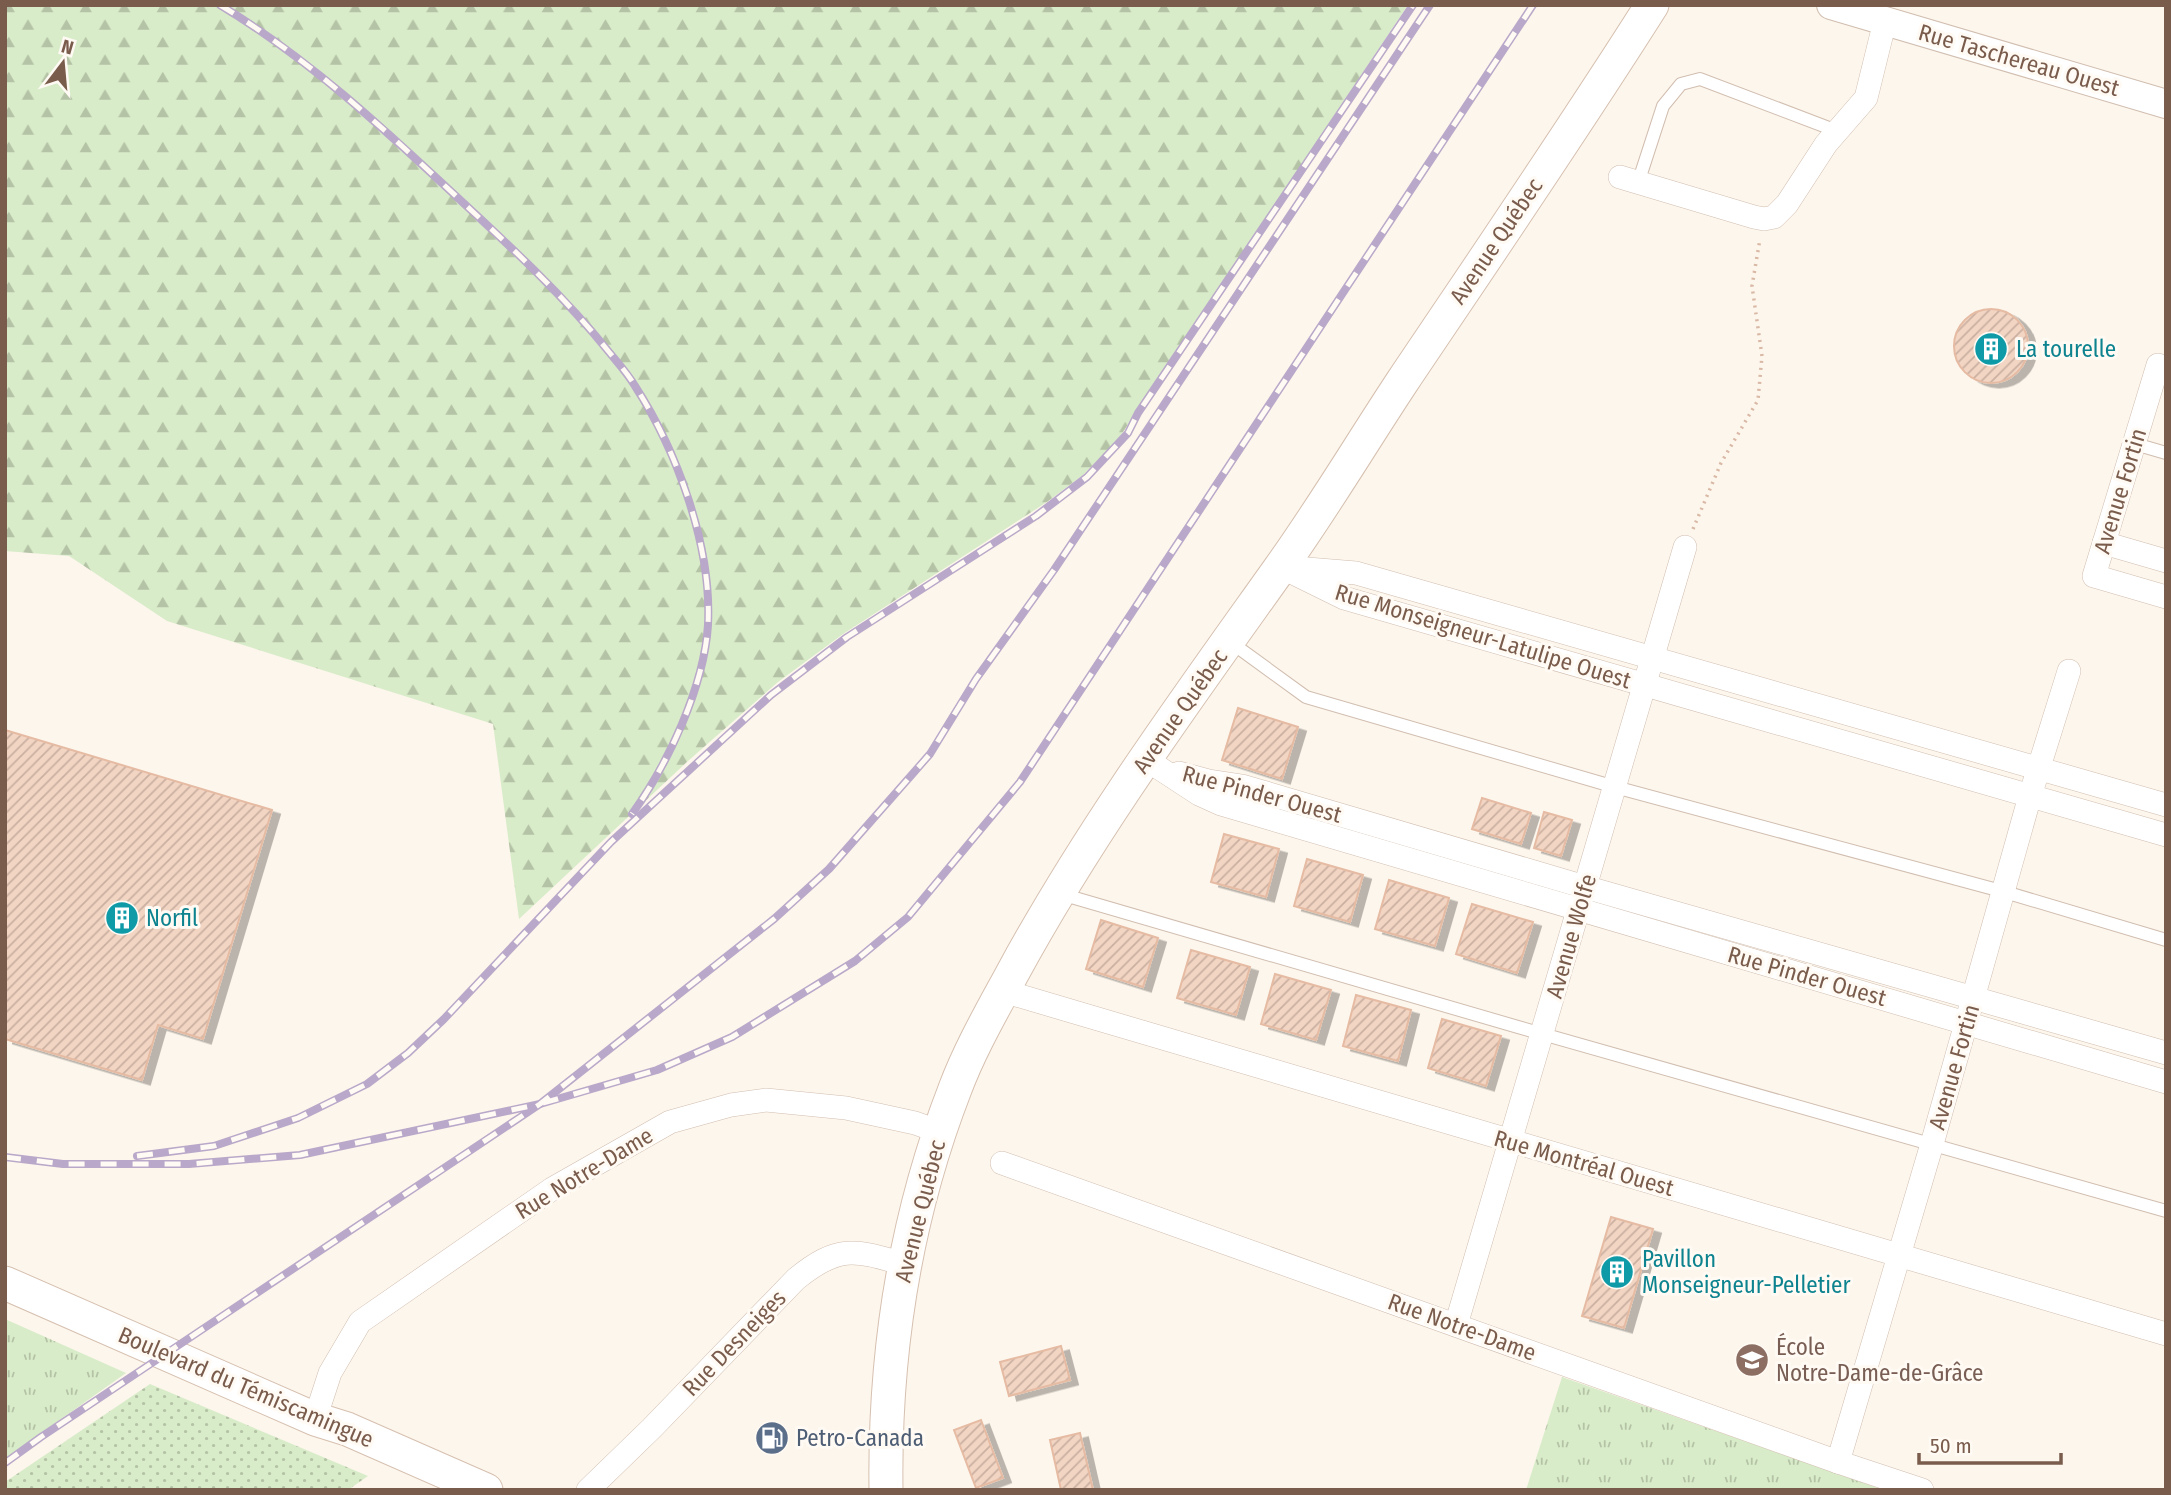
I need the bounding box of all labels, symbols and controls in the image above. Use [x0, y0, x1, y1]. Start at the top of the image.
street label: Rue Taschereau Ouest [1915, 18, 2123, 102]
north arrow [28, 28, 98, 98]
text: N [59, 35, 76, 60]
street label: Avenue Québec [1444, 173, 1548, 309]
building icon: La tourelle [1972, 330, 2010, 368]
place label: La tourelle [2016, 335, 2116, 363]
street label: Avenue Fortin [2088, 425, 2152, 557]
street label: Rue Monseigneur-Latulipe Ouest [1332, 578, 1635, 695]
street label: Avenue Québec [1127, 643, 1233, 779]
street label: Rue Pinder Ouest [1179, 759, 1345, 829]
street label: Avenue Wolfe [1540, 871, 1602, 1001]
building icon: Norfil [103, 899, 141, 937]
place label: Norfil [146, 904, 198, 932]
street label: Rue Pinder Ouest [1725, 940, 1890, 1012]
street label: Avenue Fortin [1923, 1001, 1985, 1133]
street label: Rue Notre-Dame [510, 1121, 658, 1225]
street label: Rue Montréal Ouest [1491, 1124, 1678, 1202]
street label: Avenue Québec [889, 1137, 951, 1285]
place label: Pavillon Monseigneur-Pelletier [1642, 1245, 1850, 1299]
building icon: Pavillon Monseigneur-Pelletier [1598, 1253, 1636, 1291]
street label: Rue Desneiges [676, 1284, 792, 1402]
street label: Rue Notre-Dame [1384, 1287, 1540, 1367]
street label: Boulevard du Témiscamingue [114, 1320, 378, 1454]
place label: École Notre-Dame-de-Grâce [1776, 1332, 1983, 1387]
school or university icon: École Notre-Dame-de-Grâce [1733, 1341, 1771, 1379]
fuel station icon: Petro-Canada [753, 1419, 791, 1457]
scale bar [1919, 1422, 2061, 1466]
place label: Petro-Canada [796, 1424, 924, 1452]
text: 50 m [1930, 1433, 1972, 1459]

